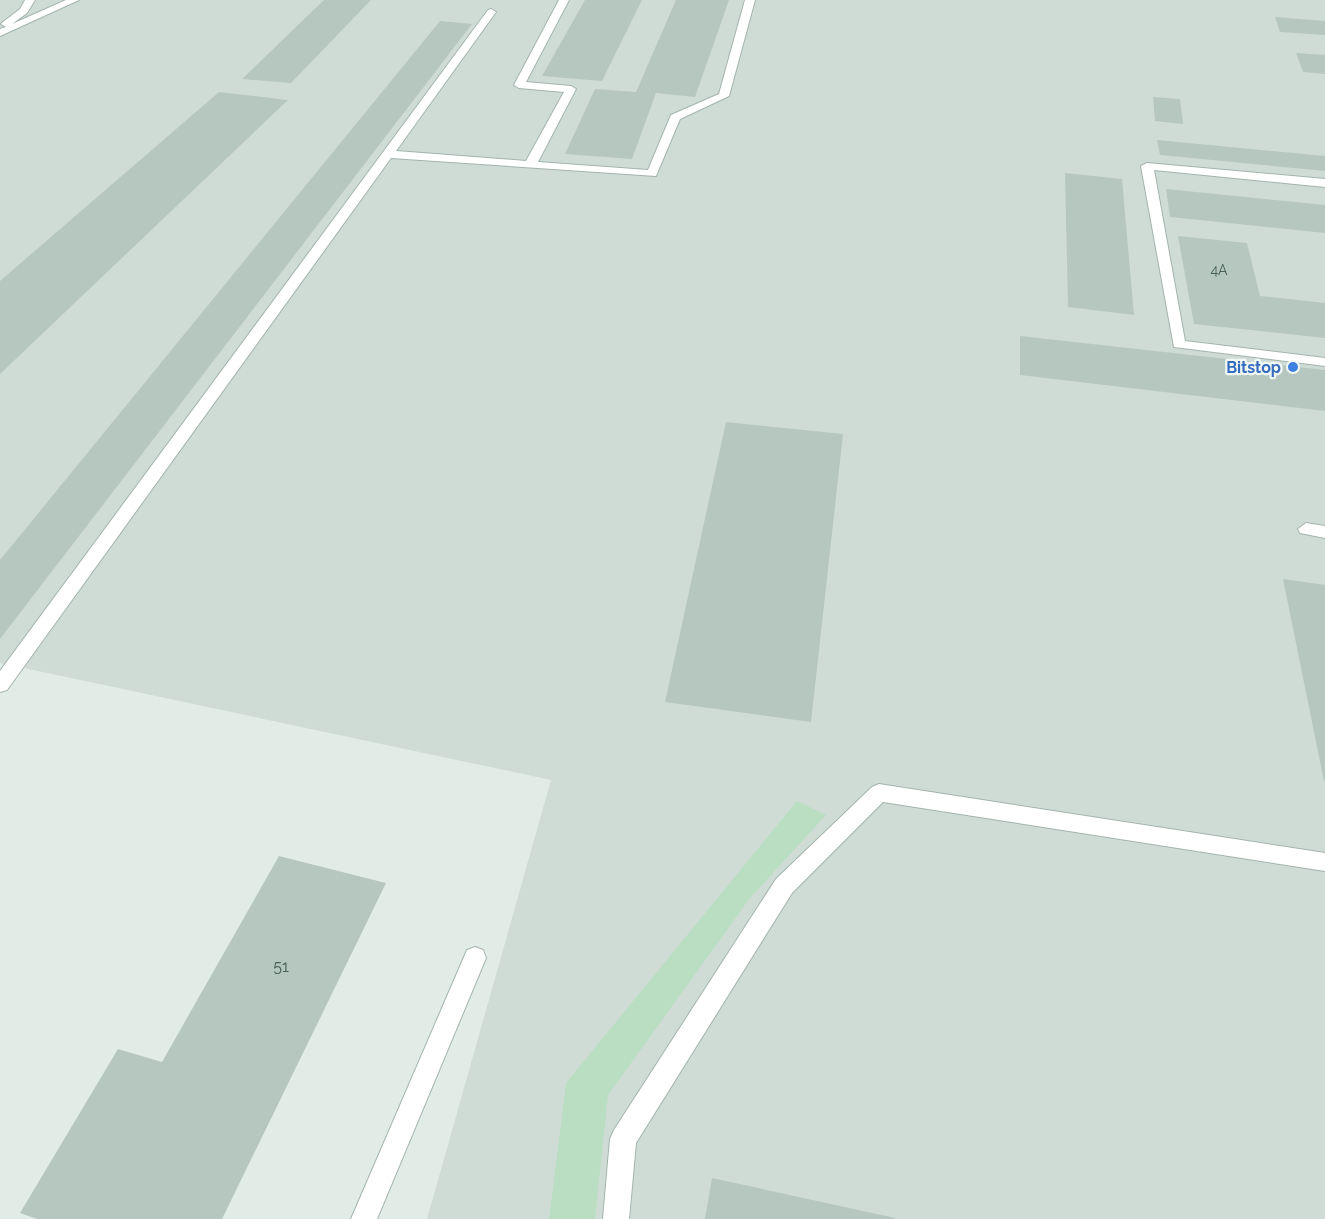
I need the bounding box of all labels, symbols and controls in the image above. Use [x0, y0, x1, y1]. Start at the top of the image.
house number: 4А [1210, 262, 1228, 278]
place label: Bitstop [1226, 358, 1281, 377]
marker: Bitstop [1286, 360, 1300, 374]
house number: 51 [273, 957, 289, 976]

